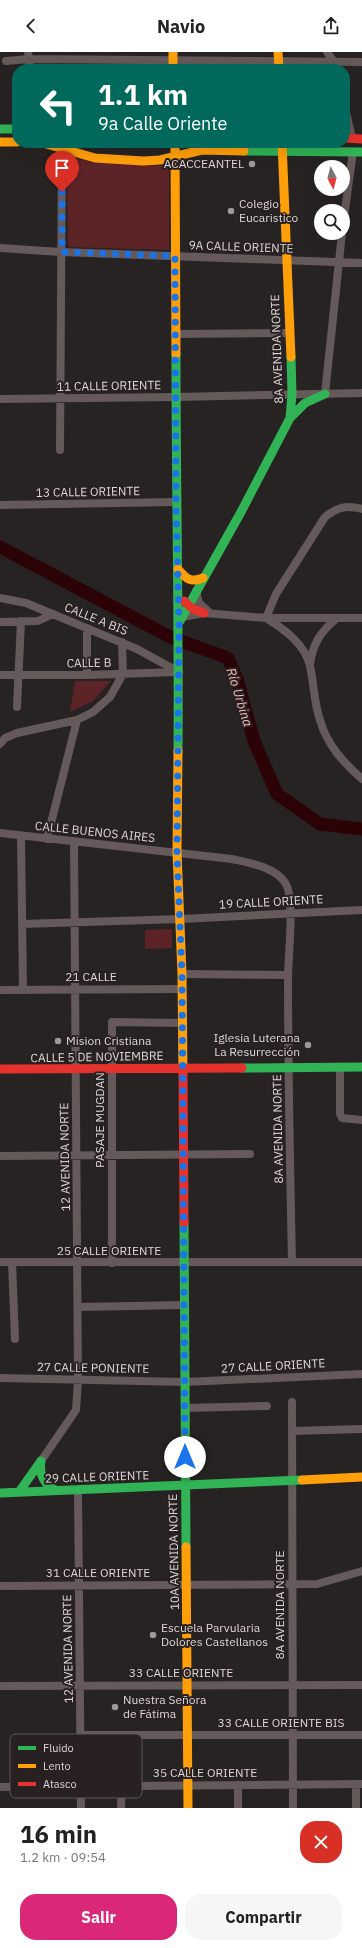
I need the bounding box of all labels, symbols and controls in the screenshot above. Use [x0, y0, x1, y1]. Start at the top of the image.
icon: back [20, 15, 42, 37]
text: Navio [157, 15, 205, 38]
icon: share [320, 15, 342, 37]
text: 1.1 km [98, 76, 188, 113]
icon: left [32, 80, 84, 132]
text: 9a Calle Oriente [98, 112, 227, 135]
pin [45, 151, 79, 192]
place label: ACACCEANTEL [164, 156, 244, 171]
icon: arrive [51, 157, 73, 179]
marker: ACACCEANTEL [247, 159, 257, 169]
north arrow [314, 160, 350, 196]
map controls [314, 160, 350, 240]
place label: Colegio Eucaristico [239, 196, 299, 225]
button: search [314, 204, 350, 240]
marker: Colegio Eucaristico [226, 206, 236, 216]
street label: 9A CALLE ORIENTE [188, 237, 294, 256]
street label: 8A AVENIDA NORTE [267, 294, 286, 404]
street label: 11 CALLE ORIENTE [57, 377, 161, 394]
street label: 13 CALLE ORIENTE [36, 483, 140, 500]
street label: CALLE A BIS [62, 599, 130, 638]
street label: CALLE B [66, 655, 112, 670]
water label: Río Urbina [223, 666, 257, 729]
street label: CALLE BUENOS AIRES [34, 818, 156, 845]
street label: 19 CALLE ORIENTE [218, 891, 324, 912]
street label: 21 CALLE [65, 969, 117, 984]
place label: Iglesia Luterana La Resurrección [213, 1030, 301, 1059]
place label: Mision Cristiana [66, 1033, 152, 1048]
marker: Mision Cristiana [53, 1036, 63, 1046]
marker: Iglesia Luterana La Resurrección [303, 1040, 313, 1050]
street label: CALLE 5 DE NOVIEMBRE [30, 1048, 164, 1065]
street label: PASAJE MUGDAN [92, 1072, 107, 1168]
street label: 8A AVENIDA NORTE [269, 1074, 286, 1184]
street label: 12 AVENIDA NORTE [56, 1103, 73, 1211]
street label: 25 CALLE ORIENTE [57, 1243, 161, 1258]
street label: 27 CALLE ORIENTE [220, 1355, 326, 1376]
street label: 27 CALLE PONIENTE [37, 1359, 149, 1376]
position arrow [164, 1436, 206, 1478]
street label: 29 CALLE ORIENTE [44, 1467, 149, 1486]
street label: 10A AVENIDA NORTE [165, 1494, 182, 1610]
street label: 8A AVENIDA NORTE [272, 1550, 287, 1660]
street label: 31 CALLE ORIENTE [46, 1565, 150, 1580]
street label: 12 AVENIDA NORTE [59, 1595, 76, 1703]
place label: Escuela Parvularia Dolores Castellanos [161, 1620, 268, 1649]
marker: Escuela Parvularia Dolores Castellanos [148, 1630, 158, 1640]
street label: 33 CALLE ORIENTE [129, 1665, 233, 1680]
place label: Nuestra Señora de Fátima [123, 1692, 207, 1721]
marker: Nuestra Señora de Fátima [110, 1702, 120, 1712]
street label: 33 CALLE ORIENTE BIS [218, 1715, 345, 1730]
legend [10, 1734, 142, 1798]
text: Fluido [43, 1741, 74, 1755]
text: Lento [43, 1759, 71, 1773]
street label: 35 CALLE ORIENTE [153, 1765, 257, 1780]
text: Atasco [43, 1777, 77, 1791]
text: 16 min [20, 1818, 97, 1850]
button: close [300, 1821, 342, 1863]
text: 1.2 km · 09:54 [20, 1849, 106, 1866]
button: Salir [20, 1894, 177, 1940]
button: Compartir [185, 1894, 342, 1940]

